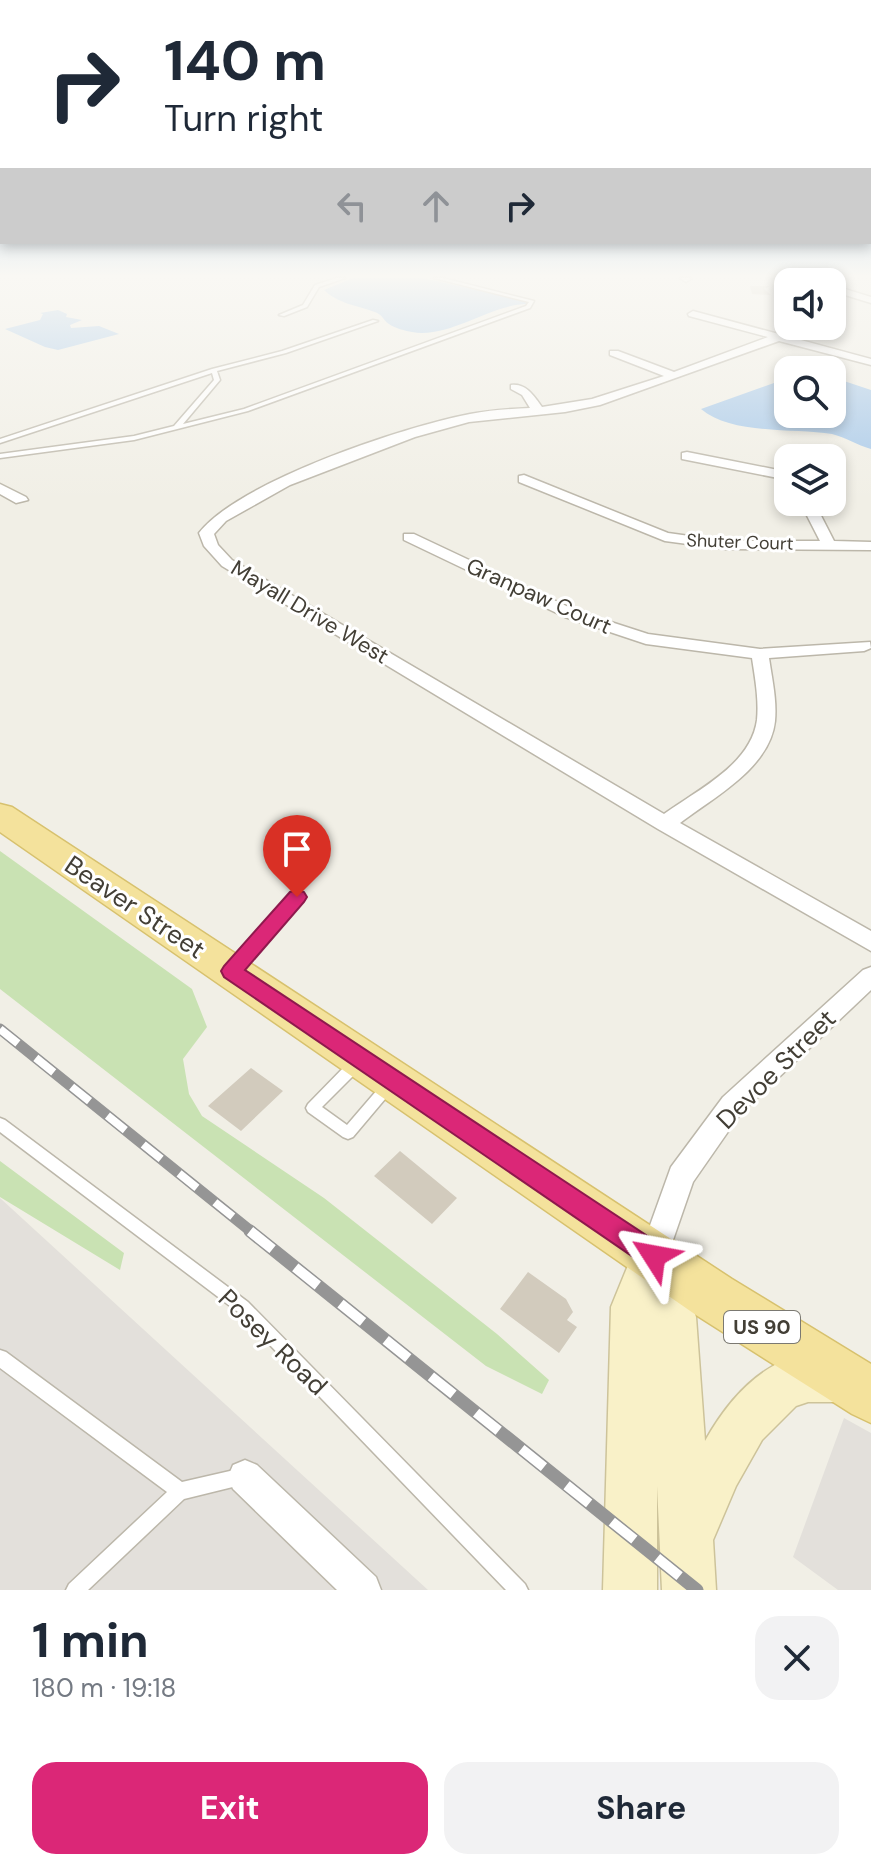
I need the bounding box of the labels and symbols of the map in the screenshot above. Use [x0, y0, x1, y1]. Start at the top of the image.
street label: Shuter Court [686, 528, 794, 556]
street label: Granpaw Court [462, 551, 616, 641]
street label: Mayall Drive West [226, 553, 394, 671]
pin [263, 815, 331, 897]
street label: Beaver Street [58, 848, 212, 966]
street label: Devoe Street [709, 1002, 843, 1136]
position arrow [612, 1214, 696, 1298]
street label: Posey Road [211, 1282, 335, 1402]
road number: US 90 [724, 1311, 800, 1343]

